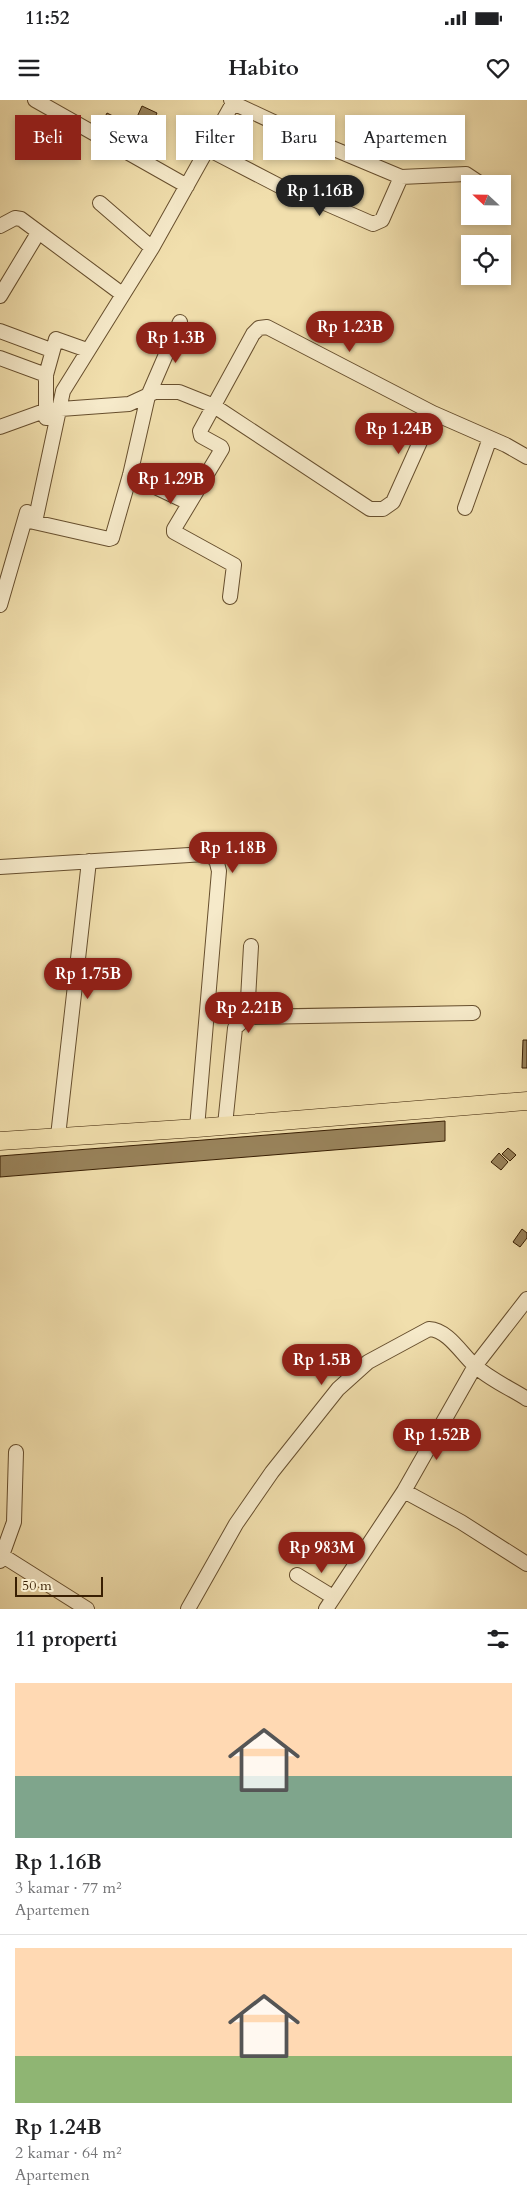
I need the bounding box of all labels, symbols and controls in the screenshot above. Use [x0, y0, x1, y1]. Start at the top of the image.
text: 11:52 [25, 5, 69, 31]
text: Habito [228, 53, 299, 83]
icon: menu [15, 54, 43, 82]
icon: heart [484, 54, 512, 82]
chip: Beli [15, 115, 81, 160]
chip: Sewa [91, 115, 166, 160]
chip: Filter [176, 115, 253, 160]
chip: Baru [263, 115, 335, 160]
chip: Apartemen [345, 115, 465, 160]
pin: Rp 1.16B [268, 174, 372, 217]
north arrow [461, 175, 511, 225]
map controls [461, 175, 511, 285]
text: Rp 1.16B [287, 180, 353, 202]
button: locate [461, 235, 511, 285]
pin: Rp 1.23B [298, 310, 402, 353]
text: Rp 1.23B [317, 316, 383, 338]
pin: Rp 1.3B [130, 322, 222, 364]
text: Rp 1.3B [147, 327, 205, 349]
pin: Rp 1.24B [347, 412, 451, 455]
text: Rp 1.24B [366, 418, 432, 440]
pin: Rp 1.29B [119, 462, 223, 505]
text: Rp 1.29B [138, 468, 204, 490]
pin: Rp 1.18B [181, 832, 285, 874]
text: Rp 1.18B [200, 837, 266, 859]
pin: Rp 1.75B [36, 958, 140, 1000]
text: Rp 1.75B [55, 963, 121, 985]
pin: Rp 2.21B [197, 992, 301, 1034]
text: Rp 2.21B [216, 997, 282, 1019]
pin: Rp 1.5B [276, 1344, 368, 1386]
text: Rp 1.5B [293, 1349, 351, 1371]
pin: Rp 1.52B [385, 1418, 489, 1461]
text: Rp 1.52B [404, 1424, 470, 1446]
pin: Rp 983M [276, 1532, 368, 1574]
text: Rp 983M [289, 1537, 355, 1559]
scale bar [15, 1574, 102, 1597]
text: 50 m [22, 1576, 52, 1595]
text: 11 properti [15, 1625, 117, 1654]
icon: filters [484, 1625, 512, 1653]
icon: home [219, 1715, 309, 1805]
text: Rp 1.16B [15, 1848, 102, 1877]
text: 3 kamar · 77 m² [15, 1877, 121, 1899]
text: Apartemen [15, 1899, 90, 1921]
icon: home [219, 1981, 309, 2071]
text: Rp 1.24B [15, 2113, 102, 2142]
text: 2 kamar · 64 m² [15, 2142, 121, 2164]
text: Apartemen [15, 2164, 90, 2186]

